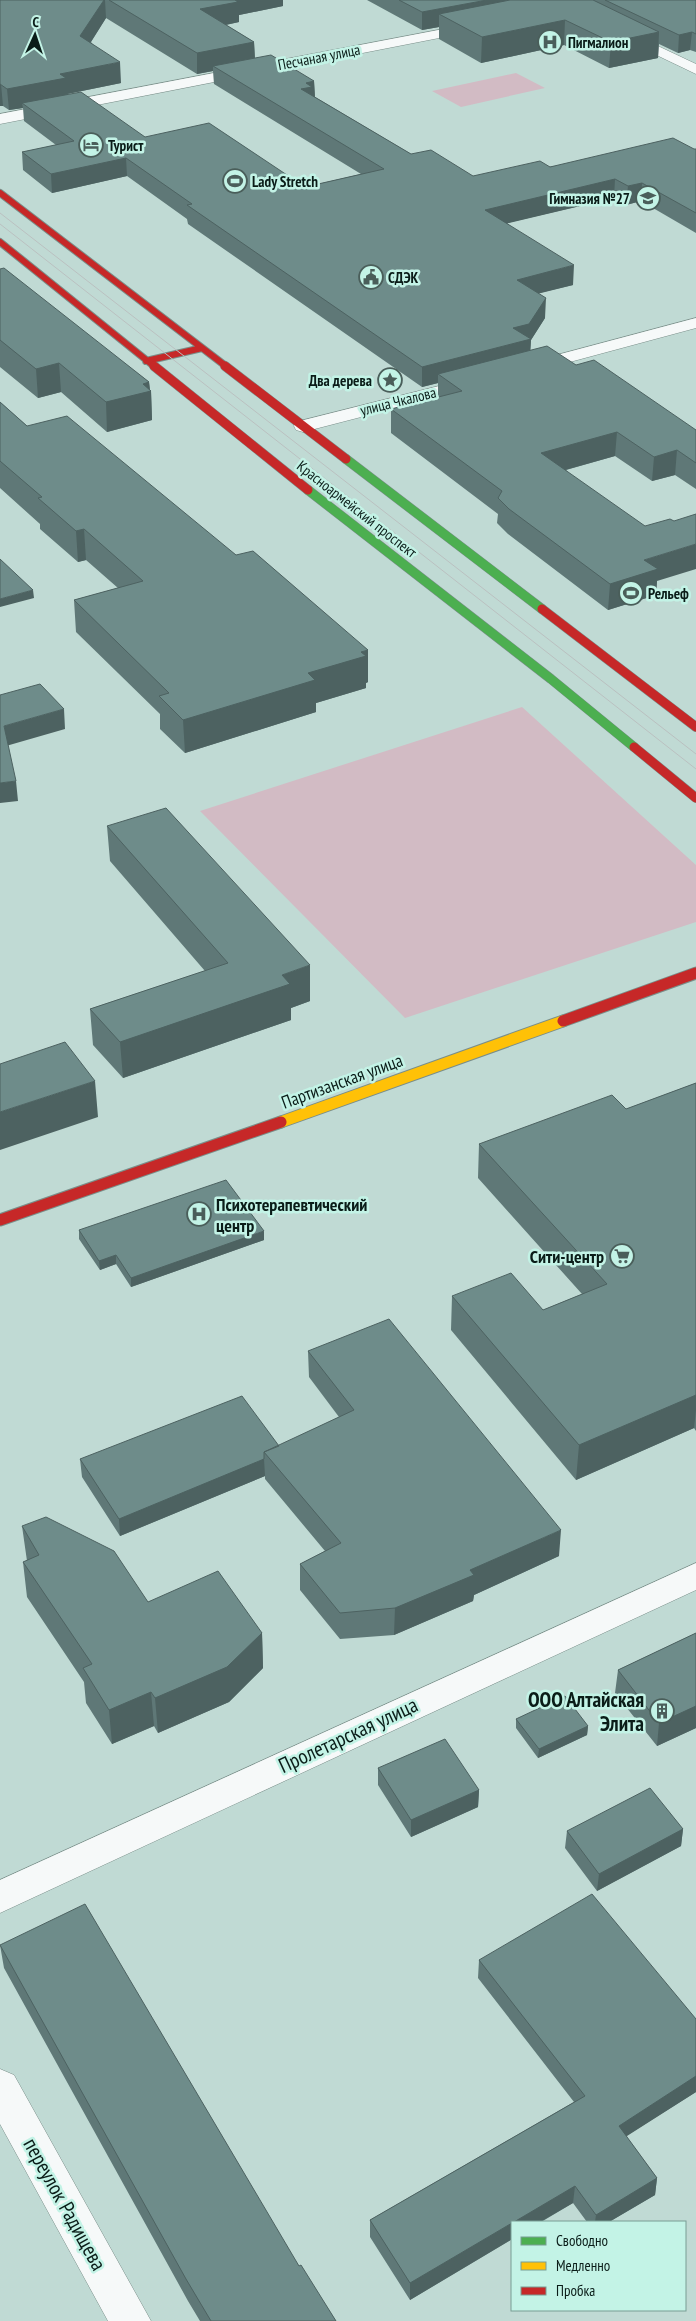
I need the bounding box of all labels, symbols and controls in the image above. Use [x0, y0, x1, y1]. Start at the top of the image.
north arrow [10, 10, 60, 60]
text: С [32, 13, 40, 31]
hospital icon: Пигмалион [537, 29, 563, 55]
place label: Пигмалион [568, 33, 629, 52]
street label: Песчаная улица [276, 40, 362, 74]
hotel icon: Турист [78, 132, 104, 158]
place label: Турист [108, 136, 144, 155]
sports icon: Lady Stretch [222, 168, 248, 194]
place label: Lady Stretch [252, 172, 318, 191]
school or university icon: Гимназия №27 [635, 185, 661, 211]
place label: Гимназия №27 [549, 189, 630, 208]
public building icon: СДЭК [358, 264, 384, 290]
place label: СДЭК [388, 268, 419, 287]
place icon: Два дерева [377, 367, 403, 393]
place label: Два дерева [309, 371, 372, 390]
street label: улица Чкалова [358, 382, 438, 420]
street label: Красноармейский проспект [293, 456, 421, 562]
sports icon: Рельеф [618, 580, 644, 606]
place label: Рельеф [648, 584, 689, 603]
street label: Партизанская улица [278, 1048, 406, 1114]
place label: Психотерапевтический центр [216, 1193, 367, 1237]
hospital icon: Психотерапевтический центр [186, 1201, 212, 1227]
supermarket icon: Сити-центр [609, 1243, 635, 1269]
place label: Сити-центр [530, 1245, 604, 1268]
place label: ООО Алтайская Элита [528, 1686, 644, 1737]
street label: Пролетарская улица [274, 1691, 422, 1779]
building icon: ООО Алтайская Элита [649, 1698, 675, 1724]
street label: переулок Радищева [18, 2133, 112, 2275]
legend [511, 2221, 686, 2311]
text: Свободно [556, 2231, 608, 2250]
text: Медленно [556, 2256, 610, 2275]
text: Пробка [556, 2281, 595, 2300]

